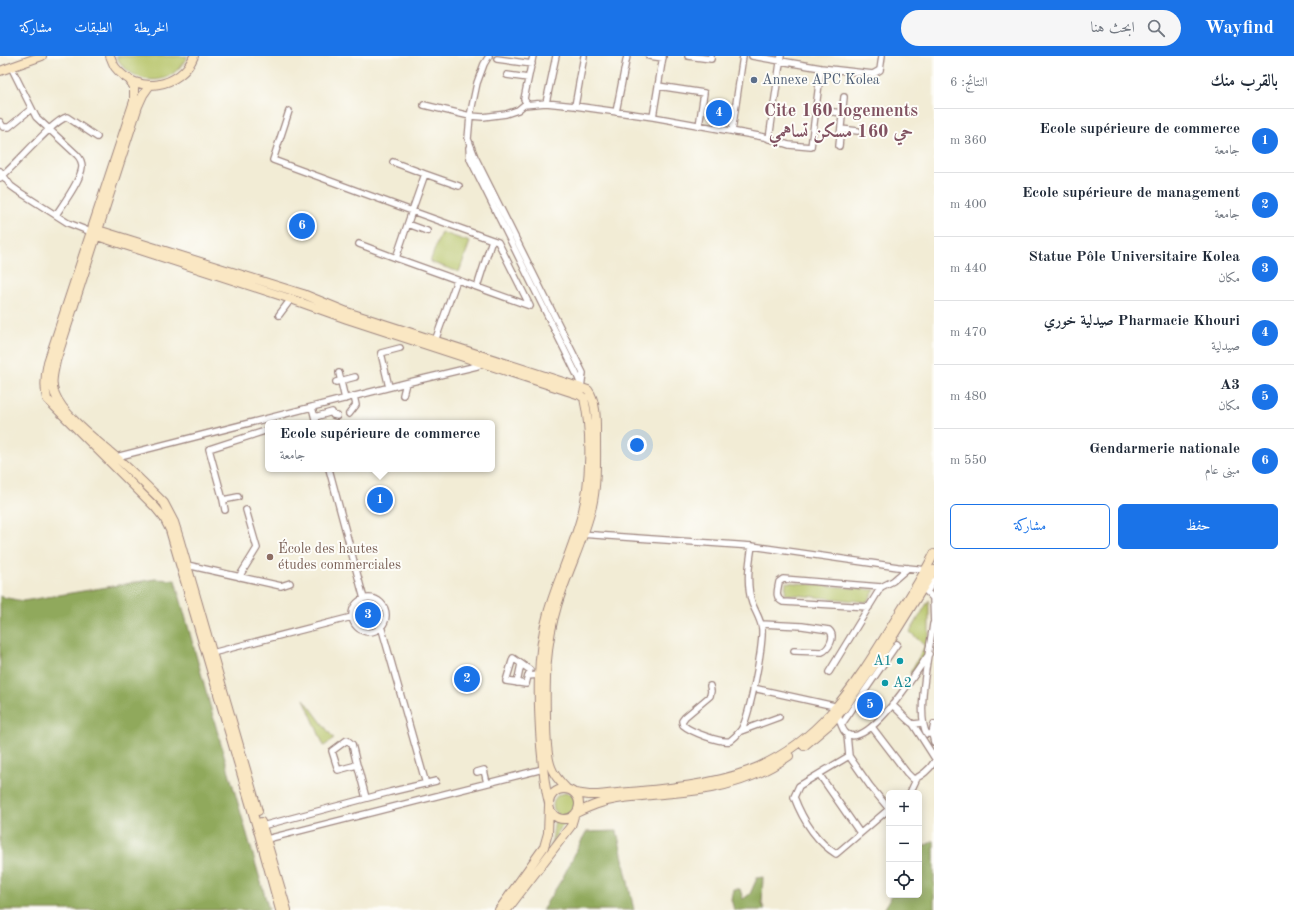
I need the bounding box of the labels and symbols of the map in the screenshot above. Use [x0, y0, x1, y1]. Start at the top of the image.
place label: Annexe APC Kolea [762, 73, 880, 87]
marker: Annexe APC Kolea [749, 75, 759, 85]
pin: 4 [706, 98, 732, 128]
district label: Cite 160 logements حي 160 مسكن تساهمي [764, 102, 918, 148]
pin: 6 [289, 211, 315, 241]
your location [627, 435, 647, 455]
pin: 1 [367, 485, 393, 515]
place label: École des hautes études commerciales [278, 539, 401, 572]
marker: École des hautes études commerciales [265, 552, 275, 562]
pin: 3 [355, 600, 381, 630]
place label: A1 [873, 654, 892, 668]
marker: A1 [895, 656, 905, 666]
pin: 2 [454, 664, 480, 694]
place label: A2 [893, 676, 912, 690]
marker: A2 [880, 678, 890, 688]
pin: 5 [857, 690, 883, 720]

